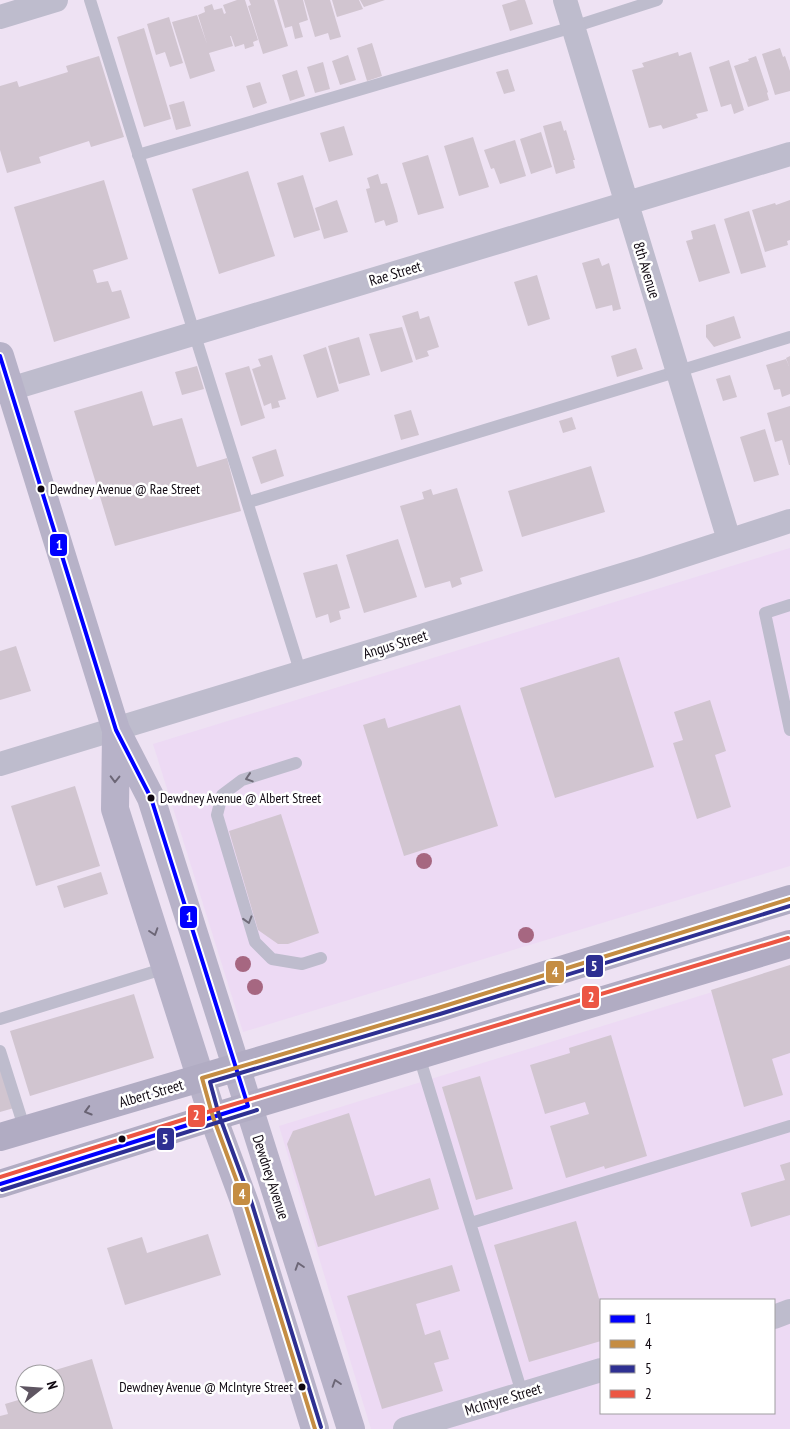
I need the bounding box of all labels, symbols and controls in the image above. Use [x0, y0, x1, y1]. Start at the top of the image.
street label: 8th Avenue [629, 239, 665, 301]
street label: Rae Street [367, 256, 423, 290]
place label: Dewdney Avenue @ Rae Street [50, 480, 200, 498]
marker: Dewdney Avenue @ Rae Street [36, 484, 46, 494]
line badge: 1 [49, 533, 68, 557]
text: 1 [56, 536, 62, 554]
street label: Angus Street [361, 625, 429, 663]
one-way arrow [246, 772, 254, 782]
one-way arrow [110, 775, 120, 783]
place label: Dewdney Avenue @ Albert Street [160, 789, 321, 807]
marker: Dewdney Avenue @ Albert Street [146, 793, 156, 803]
line badge: 1 [179, 905, 198, 929]
text: 1 [186, 908, 192, 926]
one-way arrow [243, 915, 253, 923]
one-way arrow [149, 927, 159, 936]
line badge: 5 [585, 954, 604, 978]
text: 5 [591, 957, 597, 975]
line badge: 4 [545, 960, 565, 984]
text: 4 [552, 963, 559, 981]
line badge: 2 [581, 985, 600, 1009]
text: 2 [588, 988, 594, 1006]
street label: Albert Street [117, 1075, 185, 1111]
line badge: 2 [187, 1104, 206, 1128]
one-way arrow [84, 1106, 92, 1116]
text: 2 [193, 1106, 199, 1124]
line badge: 5 [156, 1127, 175, 1151]
text: 5 [162, 1130, 168, 1148]
street label: Dewdney Avenue [248, 1132, 294, 1222]
unlabelled marker [117, 1134, 127, 1144]
line badge: 4 [232, 1182, 251, 1206]
text: 4 [239, 1185, 246, 1203]
one-way arrow [295, 1263, 305, 1271]
legend [600, 1299, 775, 1414]
text: 1 [645, 1309, 652, 1328]
text: 4 [645, 1334, 652, 1353]
text: 5 [645, 1359, 652, 1378]
north arrow [15, 1364, 65, 1414]
place label: Dewdney Avenue @ McIntyre Street [119, 1378, 293, 1396]
street label: McIntyre Street [462, 1378, 544, 1420]
text: N [43, 1379, 62, 1391]
one-way arrow [332, 1379, 342, 1387]
marker: Dewdney Avenue @ McIntyre Street [297, 1382, 307, 1392]
text: 2 [645, 1384, 652, 1403]

